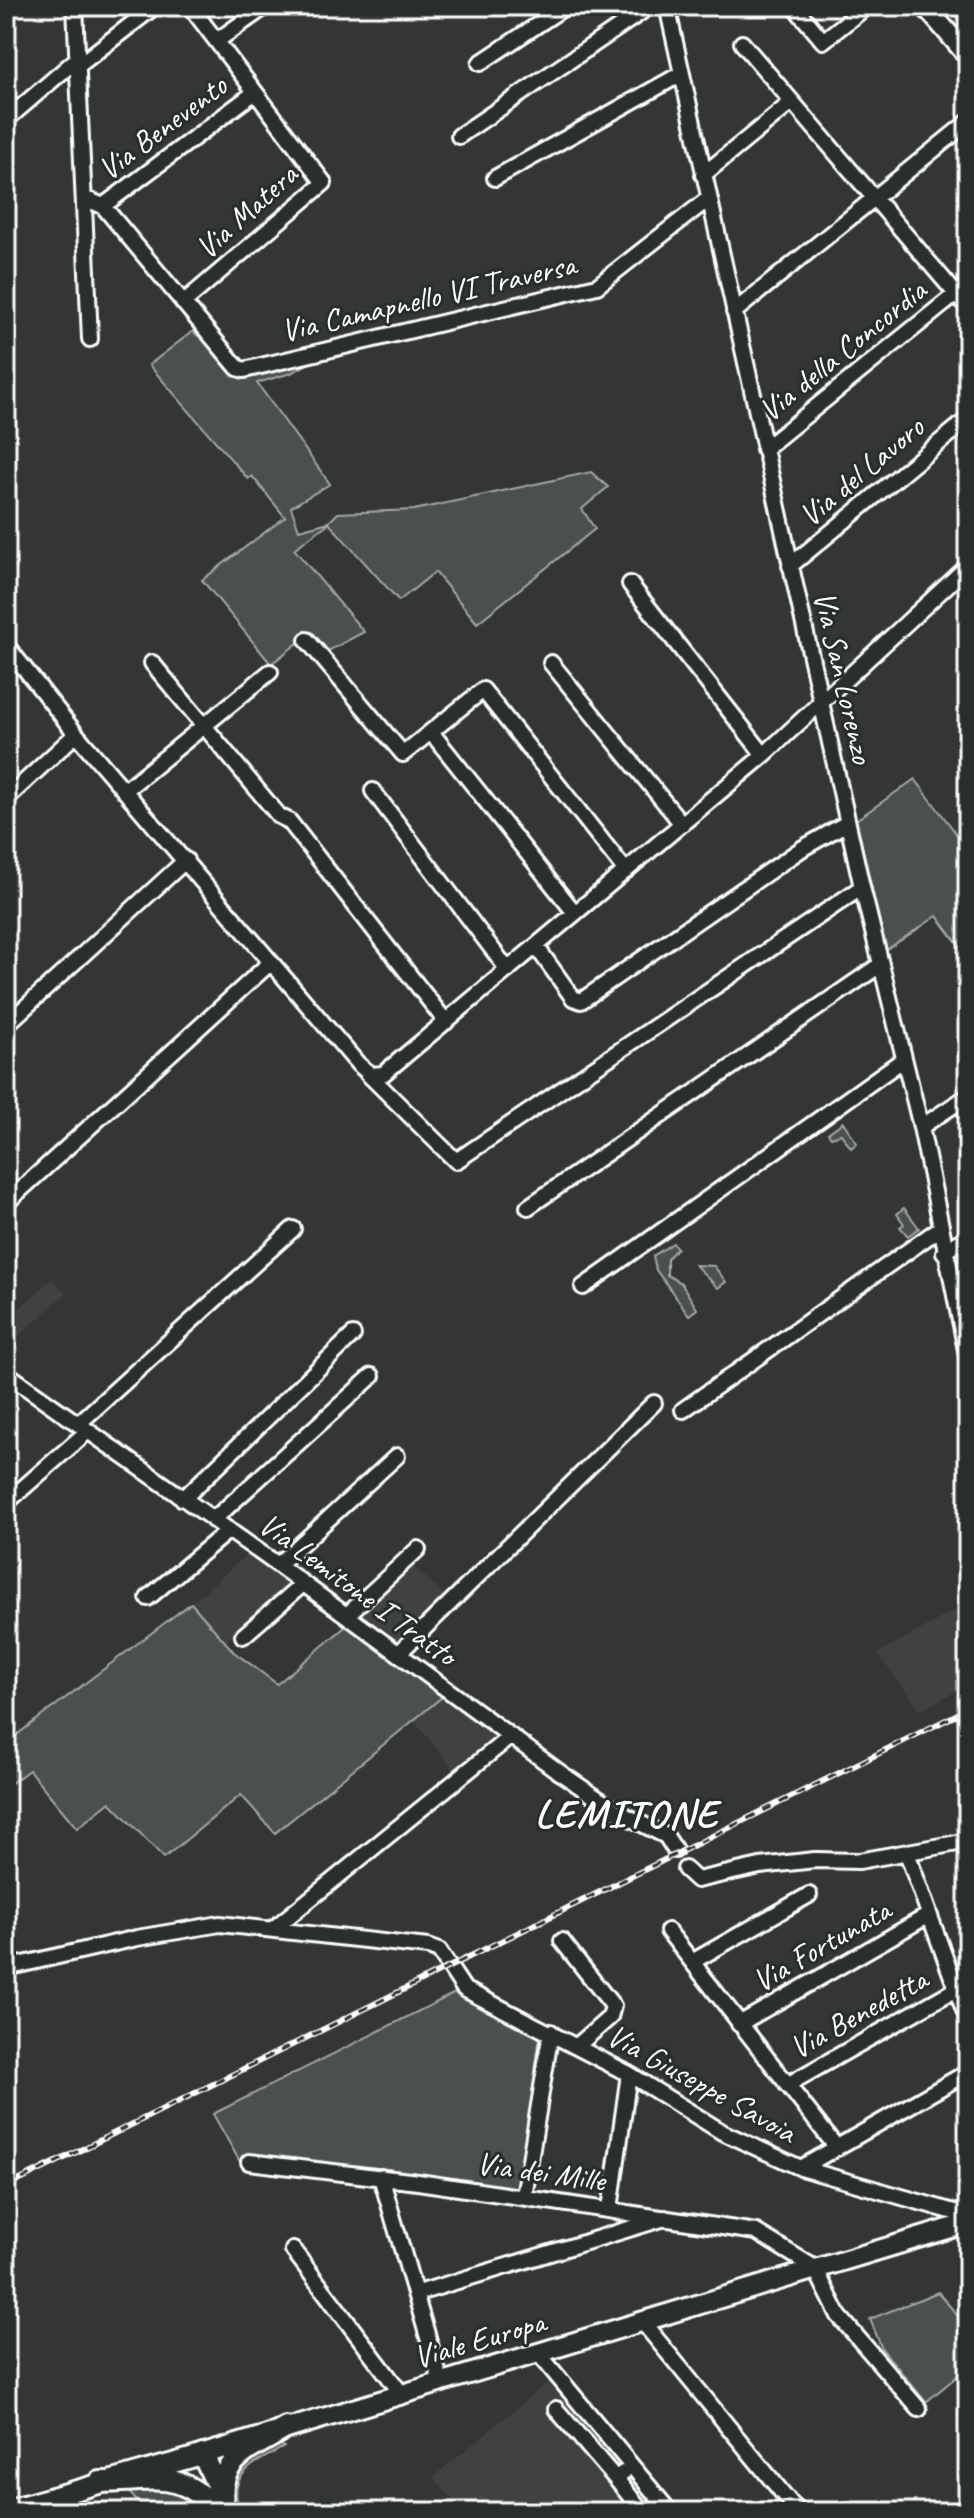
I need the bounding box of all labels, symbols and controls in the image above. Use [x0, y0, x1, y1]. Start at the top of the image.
street label: Via Benevento [90, 65, 236, 189]
street label: Via Matera [187, 153, 308, 268]
street label: Via Camapnello VI Traversa [277, 243, 582, 351]
street label: Via della Concordia [750, 269, 936, 431]
street label: Via del Lavoro [790, 406, 934, 536]
street label: Via San Lorenzo [804, 587, 884, 769]
street label: Via Lemitone I Tratto [251, 1504, 468, 1677]
district label: LEMITONE [535, 1789, 723, 1839]
street label: Via Fortunata [745, 1888, 900, 2001]
street label: Via Benedetta [782, 1957, 937, 2068]
street label: Via Giuseppe Savoia [600, 2015, 805, 2153]
street label: Via dei Mille [474, 2142, 610, 2201]
street label: Viale Europa [409, 2300, 552, 2378]

